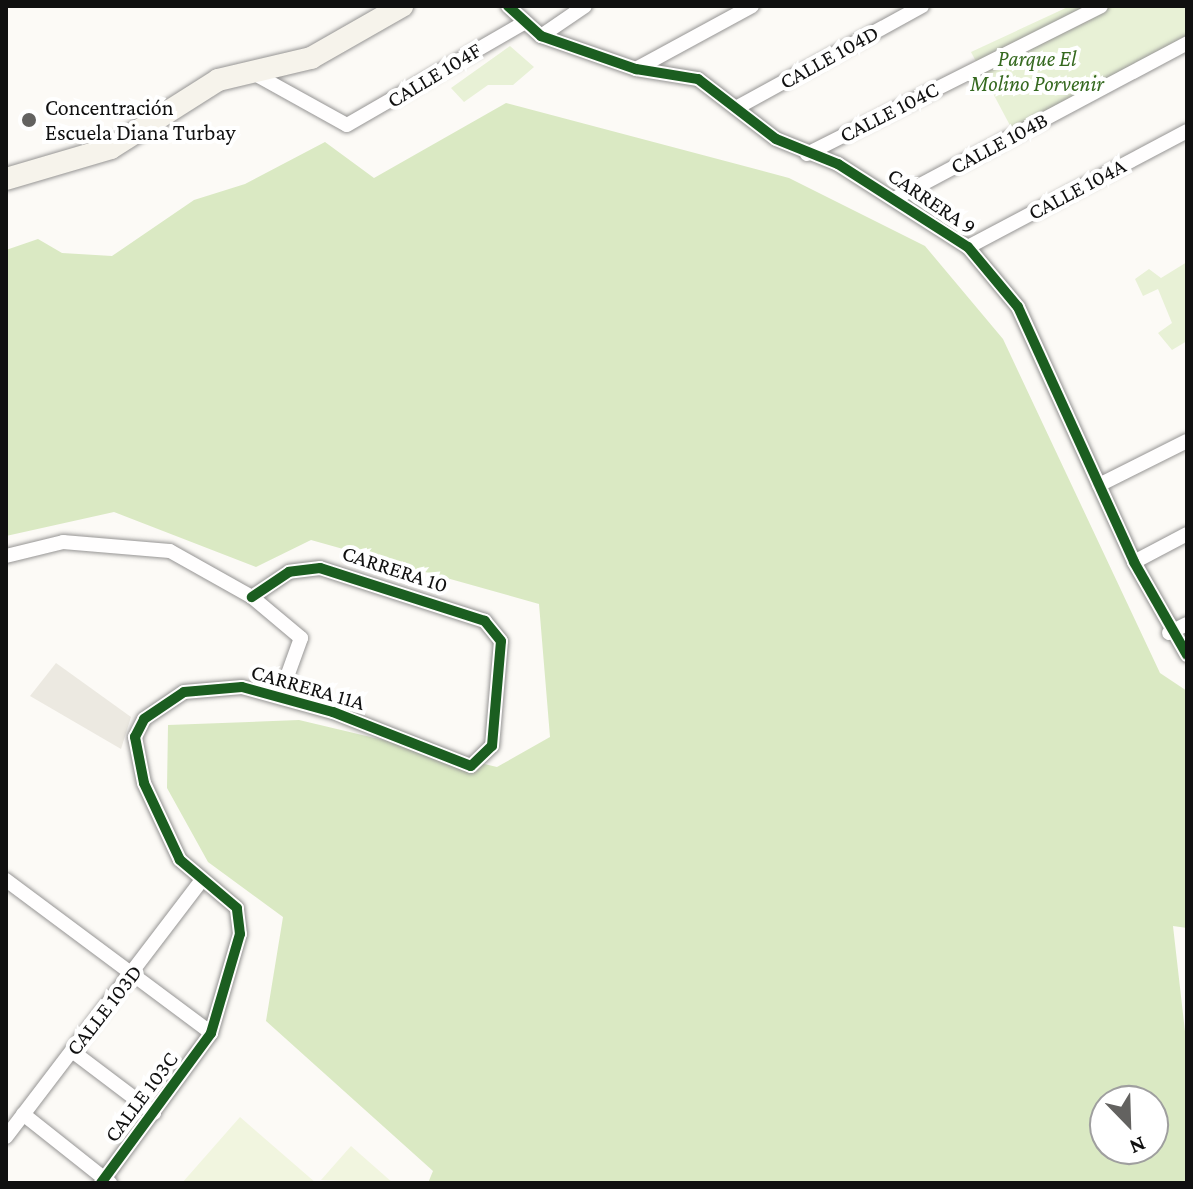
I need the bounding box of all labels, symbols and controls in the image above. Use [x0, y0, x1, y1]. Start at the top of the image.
street label: CALLE 104D [775, 19, 883, 95]
street label: CALLE 104F [382, 37, 486, 113]
park label: Parque El Molino Porvenir [970, 45, 1104, 96]
street label: CALLE 104C [835, 76, 943, 148]
place label: Concentración Escuela Diana Turbay [45, 94, 236, 146]
street label: CALLE 104B [946, 106, 1052, 180]
marker: Concentración Escuela Diana Turbay [20, 111, 38, 129]
street label: CALLE 104A [1024, 152, 1130, 226]
street label: CARRERA 9 [883, 162, 981, 240]
street label: CARRERA 10 [339, 540, 451, 598]
street label: CARRERA 11A [248, 658, 368, 716]
street label: CALLE 103D [60, 959, 148, 1061]
street label: CALLE 103C [98, 1047, 184, 1147]
north arrow [1089, 1085, 1169, 1165]
text: N [1126, 1131, 1150, 1160]

